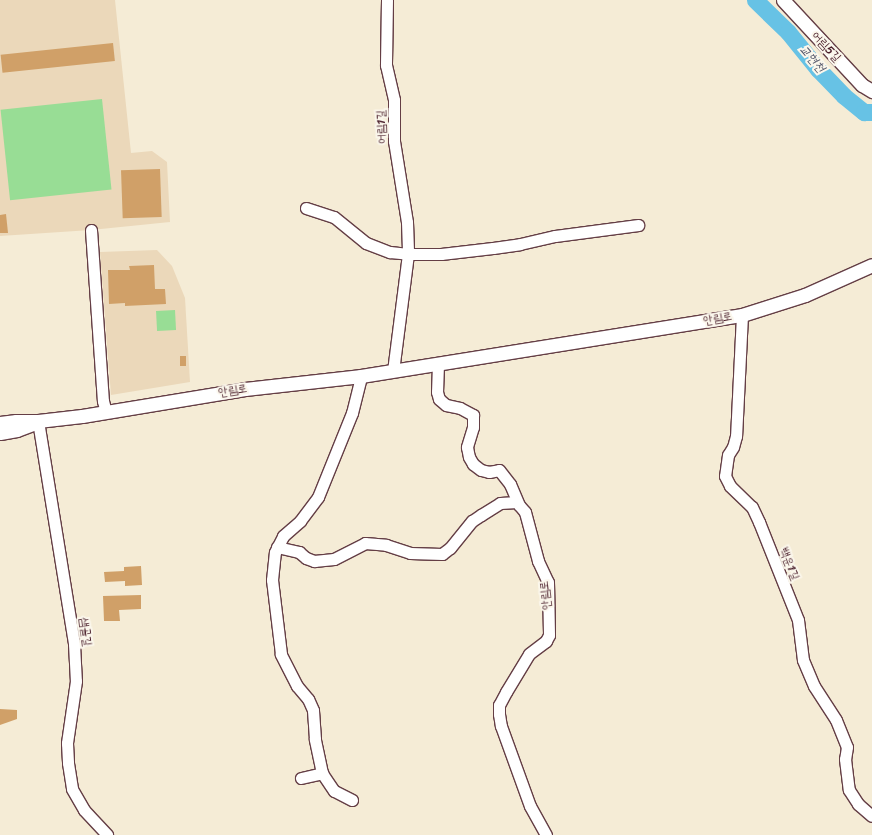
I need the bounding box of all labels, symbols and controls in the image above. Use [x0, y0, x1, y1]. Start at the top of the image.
street label: 어림5길 [808, 29, 844, 65]
water label: 교현천 [796, 42, 828, 76]
street label: 어림1길 [374, 110, 390, 144]
street label: 안림로 [702, 309, 734, 329]
street label: 안림로 [218, 382, 248, 400]
street label: 백운1길 [776, 545, 802, 583]
street label: 안림로 [537, 580, 555, 610]
street label: 샘골길 [76, 617, 94, 647]

